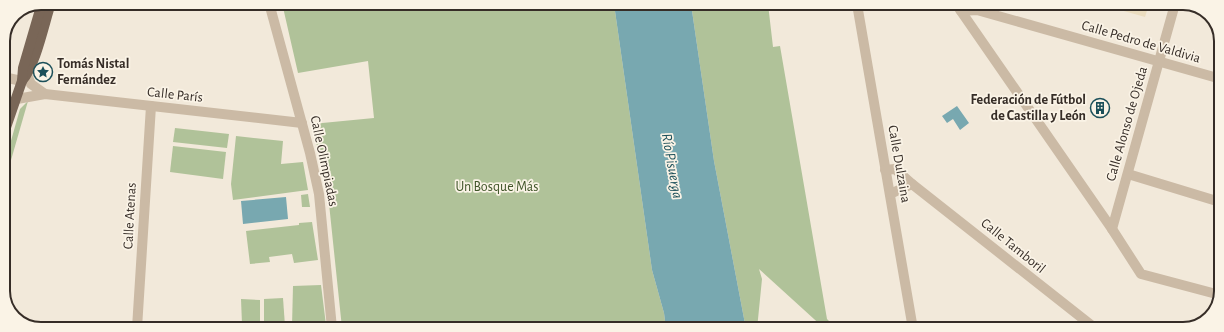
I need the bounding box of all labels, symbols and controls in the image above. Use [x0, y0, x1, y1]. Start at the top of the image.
street label: Calle Pedro de Valdivia [1080, 18, 1203, 66]
place label: Tomás Nistal Fernández [57, 57, 129, 87]
place icon: Tomás Nistal Fernández [32, 61, 54, 83]
street label: Calle Alonso de Ojeda [1104, 65, 1150, 183]
street label: Calle París [147, 85, 203, 105]
place label: Federación de Fútbol de Castilla y León [971, 93, 1086, 123]
building icon: Federación de Fútbol de Castilla y León [1089, 97, 1111, 119]
street label: Calle Olimpiadas [308, 114, 340, 208]
street label: Calle Dulzaina [885, 124, 913, 204]
water label: Río Pisuerga [659, 132, 685, 200]
park label: Un Bosque Más [455, 180, 539, 194]
street label: Calle Atenas [121, 182, 139, 250]
street label: Calle Tamboril [978, 216, 1048, 276]

